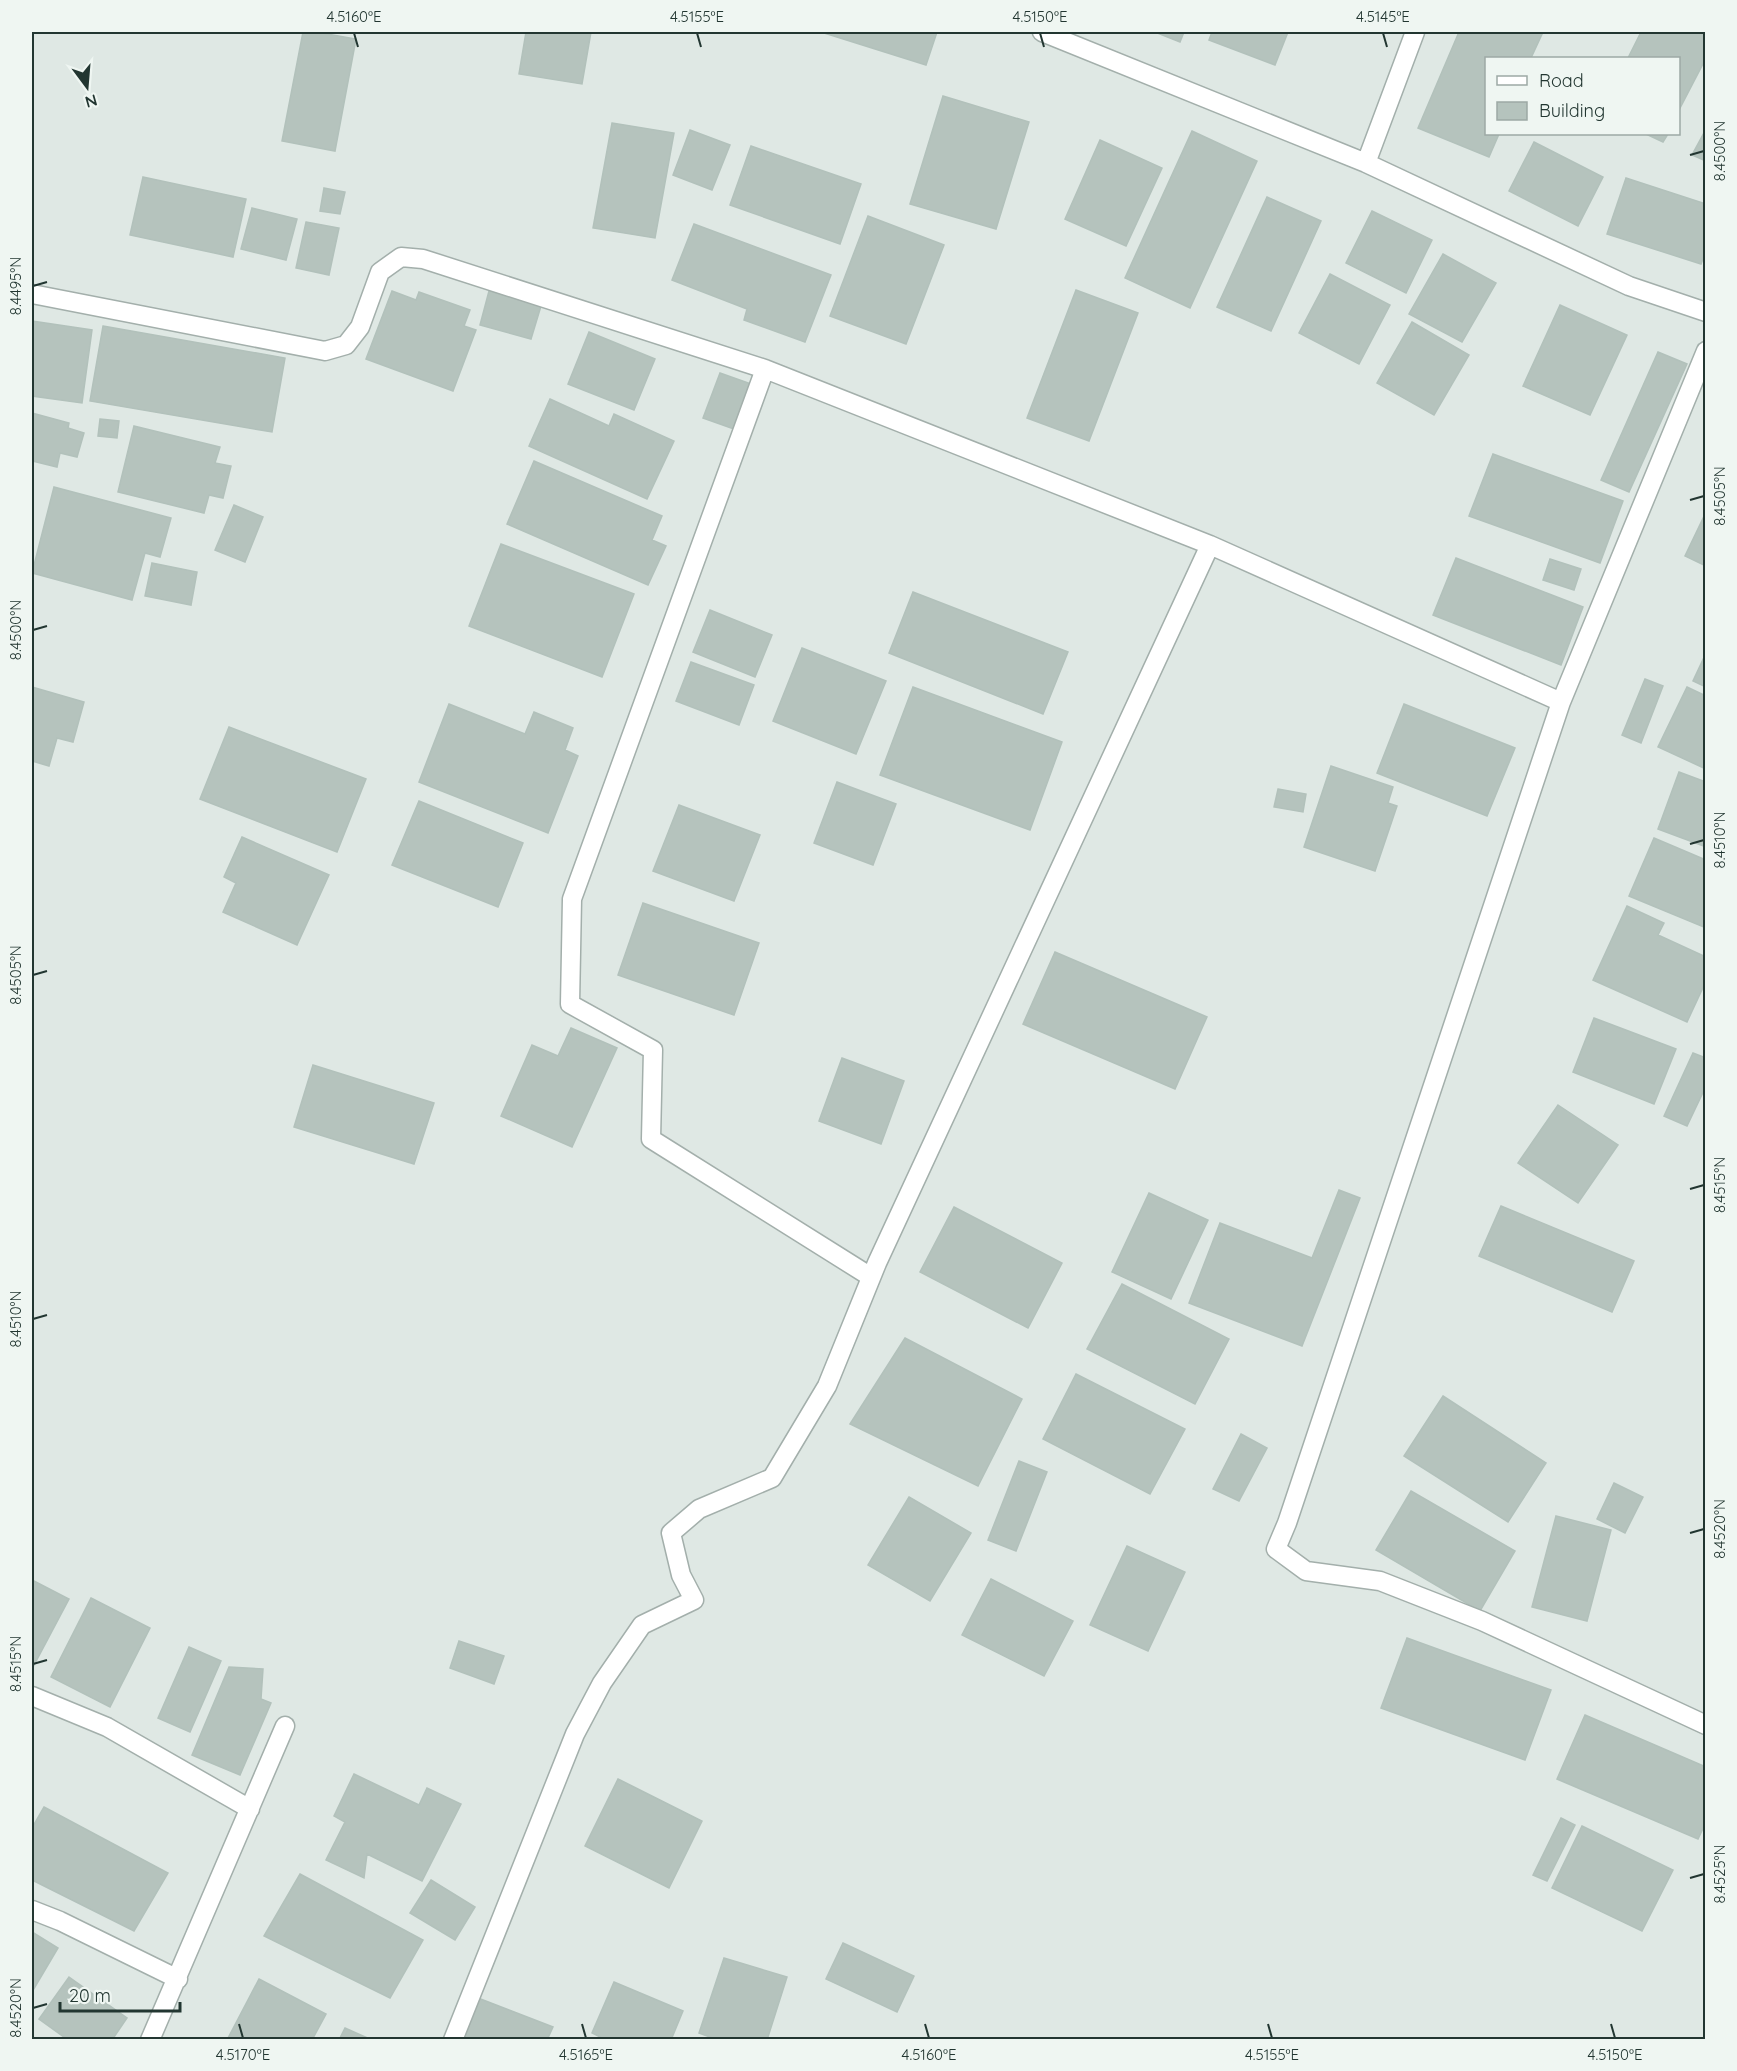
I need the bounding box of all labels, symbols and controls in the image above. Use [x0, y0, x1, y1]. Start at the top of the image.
text: 4.5160°E [327, 7, 381, 26]
text: 4.5155°E [670, 7, 724, 26]
text: 4.5150°E [1013, 7, 1067, 26]
text: 4.5145°E [1356, 7, 1410, 26]
north arrow [57, 57, 117, 117]
legend [1485, 57, 1680, 135]
text: Road [1539, 69, 1584, 92]
text: N [83, 90, 100, 113]
text: Building [1539, 99, 1605, 122]
text: 8.4500°N [1710, 121, 1729, 181]
text: 8.4495°N [6, 257, 25, 315]
text: 8.4505°N [1710, 466, 1729, 526]
text: 8.4500°N [6, 600, 25, 660]
text: 8.4510°N [1710, 812, 1729, 868]
text: 8.4505°N [6, 945, 25, 1005]
text: 8.4515°N [1710, 1157, 1729, 1213]
text: 8.4510°N [6, 1291, 25, 1347]
text: 8.4520°N [1710, 1499, 1729, 1559]
text: 8.4515°N [6, 1636, 25, 1692]
text: 8.4525°N [1710, 1845, 1729, 1903]
scale bar [60, 1975, 180, 2013]
text: 8.4520°N [6, 1978, 25, 2038]
text: 20 m [69, 1984, 111, 2007]
text: 4.5170°E [216, 2045, 270, 2064]
text: 4.5165°E [559, 2045, 613, 2064]
text: 4.5160°E [902, 2045, 956, 2064]
text: 4.5155°E [1245, 2045, 1299, 2064]
text: 4.5150°E [1588, 2045, 1642, 2064]

